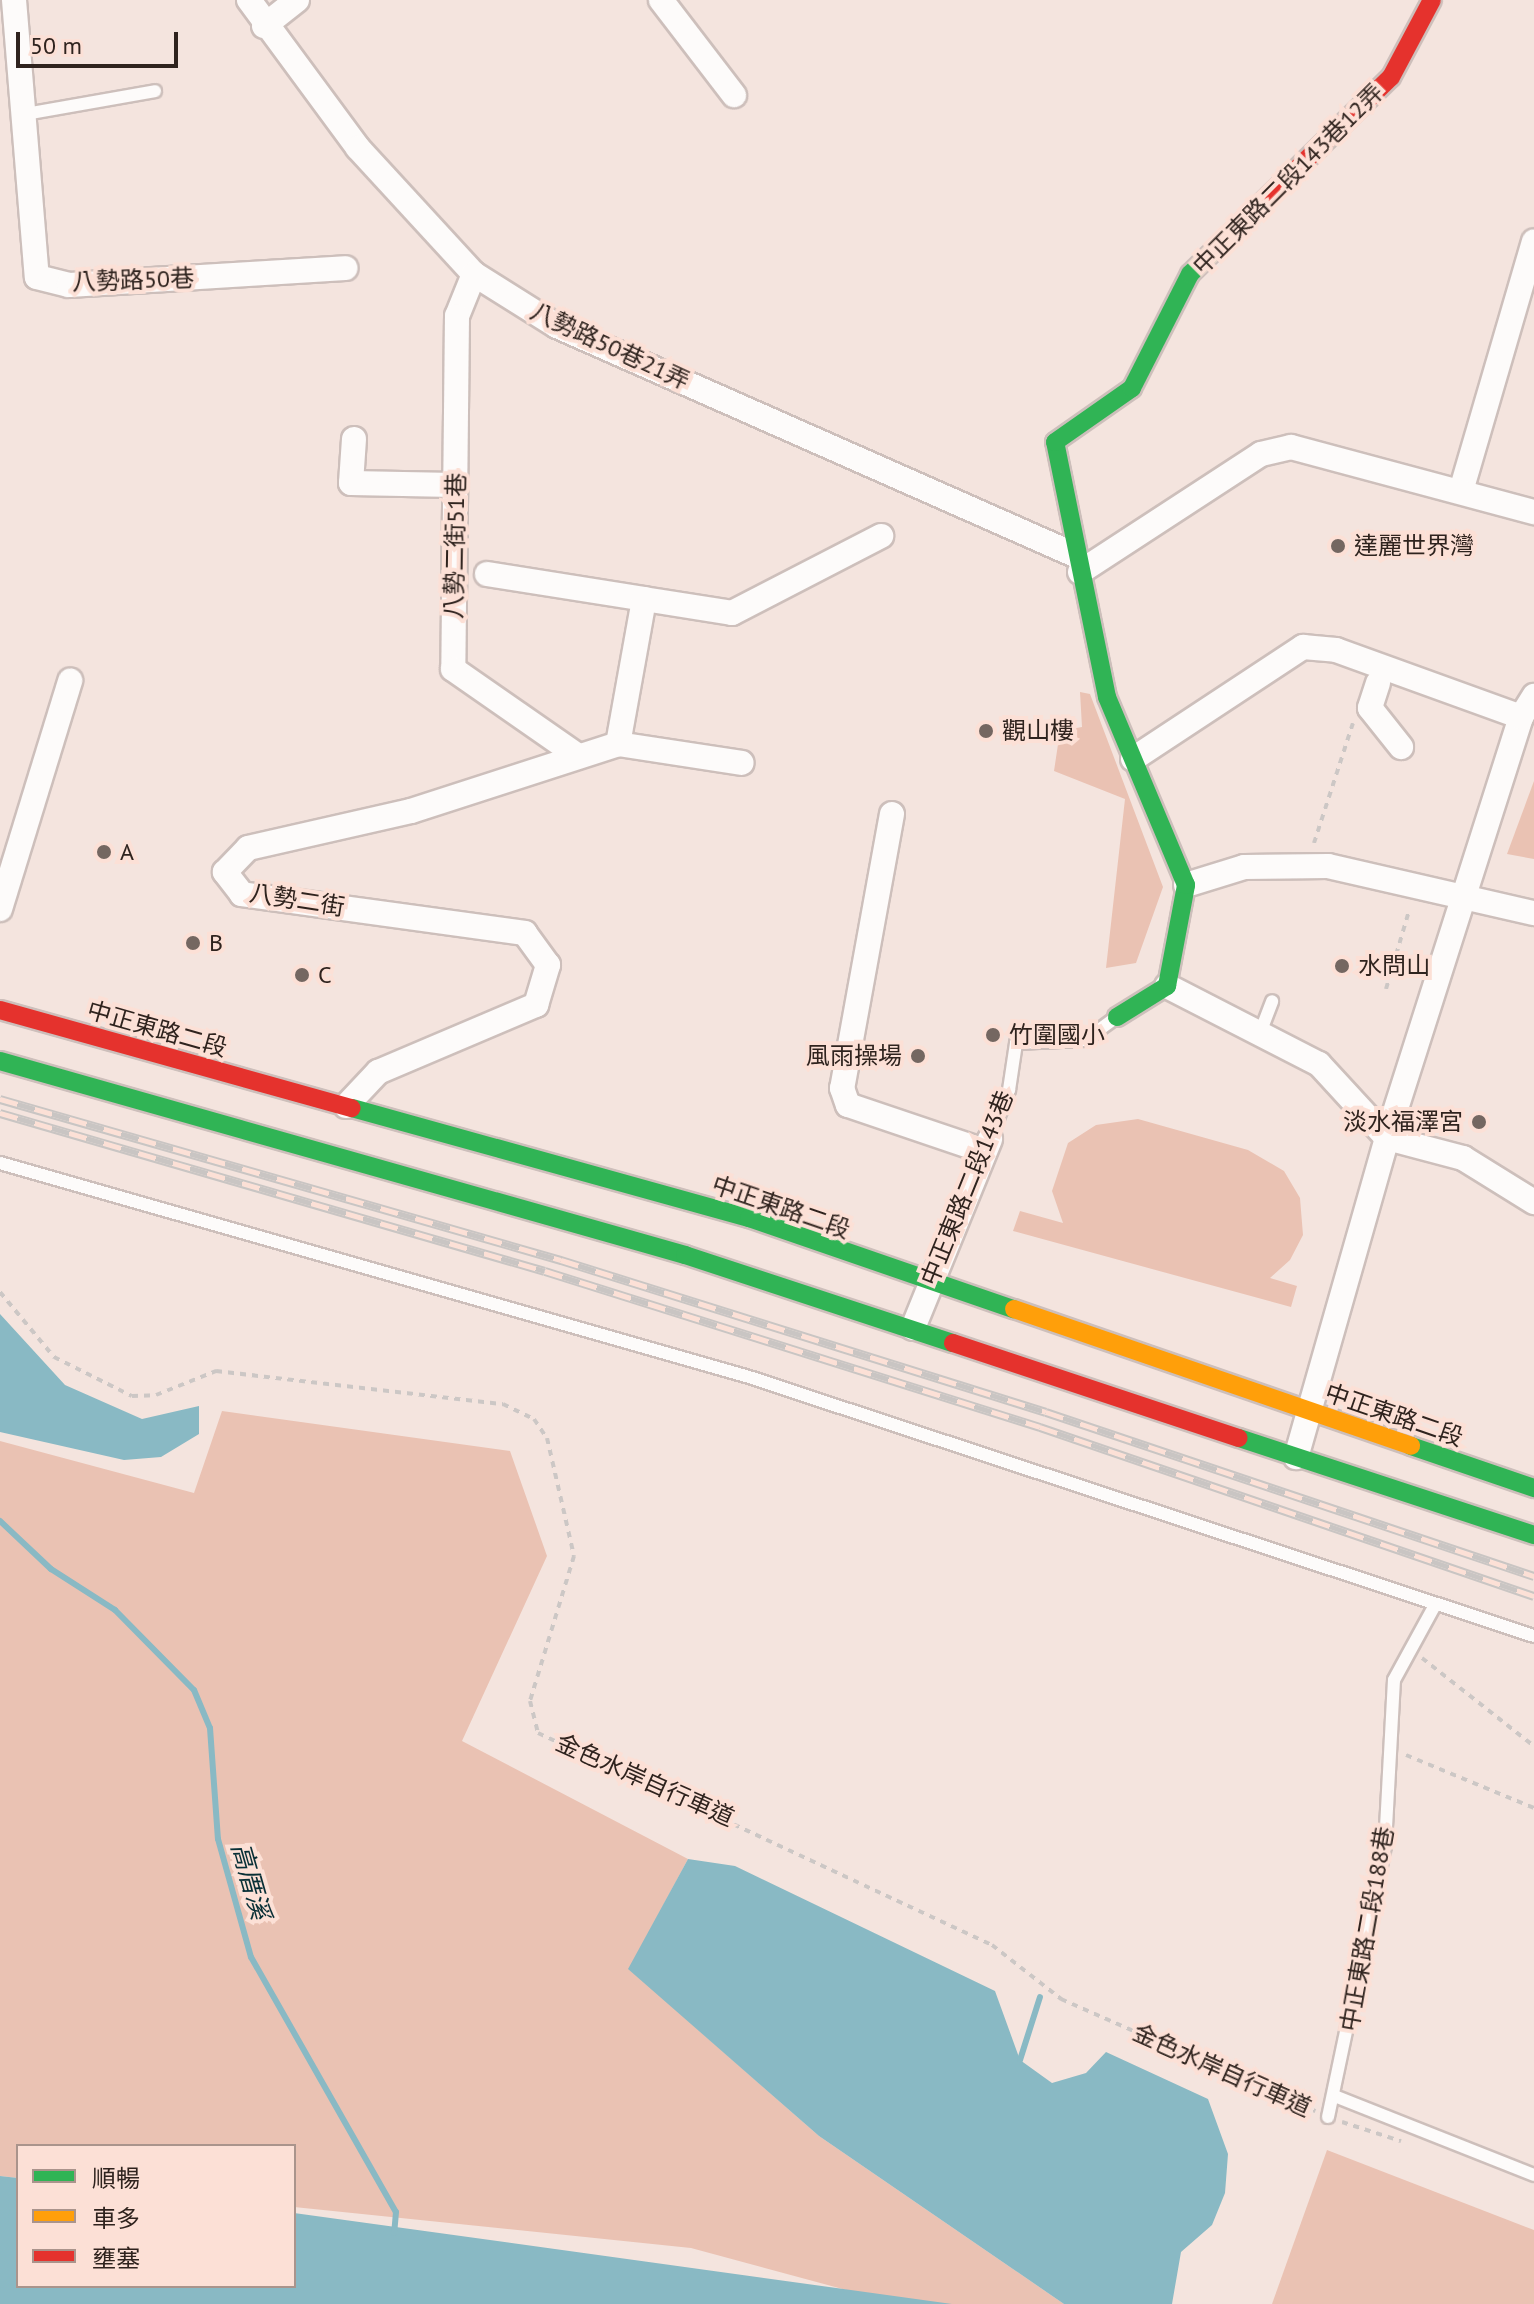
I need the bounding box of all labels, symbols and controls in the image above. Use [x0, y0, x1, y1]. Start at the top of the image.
scale bar [20, 16, 182, 66]
text: 50 m [30, 30, 82, 61]
street label: 中正東路二段143巷12弄 [1187, 78, 1389, 280]
street label: 八勢路50巷 [71, 263, 195, 297]
street label: 八勢路50巷21弄 [526, 297, 694, 395]
street label: 八勢二街51巷 [439, 473, 471, 619]
place label: 達麗世界灣 [1354, 532, 1474, 560]
marker: 達麗世界灣 [1329, 537, 1347, 555]
place label: 觀山樓 [1002, 717, 1074, 745]
marker: 觀山樓 [977, 722, 995, 740]
place label: A [120, 838, 134, 866]
marker: A [95, 843, 113, 861]
street label: 八勢二街 [247, 878, 347, 922]
place label: B [209, 929, 223, 957]
marker: B [184, 934, 202, 952]
place label: 水問山 [1358, 952, 1430, 980]
marker: 水問山 [1333, 957, 1351, 975]
place label: C [318, 961, 332, 989]
marker: C [293, 966, 311, 984]
street label: 中正東路二段 [84, 995, 230, 1063]
place label: 竹圍國小 [1009, 1021, 1105, 1049]
marker: 竹圍國小 [984, 1026, 1002, 1044]
place label: 風雨操場 [806, 1042, 902, 1070]
marker: 風雨操場 [909, 1047, 927, 1065]
street label: 中正東路二段143巷 [915, 1087, 1019, 1289]
place label: 淡水福澤宮 [1343, 1108, 1463, 1136]
marker: 淡水福澤宮 [1470, 1113, 1488, 1131]
street label: 中正東路二段 [708, 1170, 854, 1244]
street label: 中正東路二段 [1321, 1378, 1467, 1452]
street label: 金色水岸自行車道 [551, 1728, 739, 1832]
street label: 中正東路二段188巷 [1335, 1824, 1399, 2034]
water label: 高厝溪 [225, 1839, 277, 1923]
street label: 金色水岸自行車道 [1128, 2018, 1316, 2122]
legend [16, 2144, 296, 2288]
text: 順暢 [92, 2163, 140, 2194]
text: 車多 [92, 2203, 140, 2234]
text: 壅塞 [92, 2243, 140, 2274]

